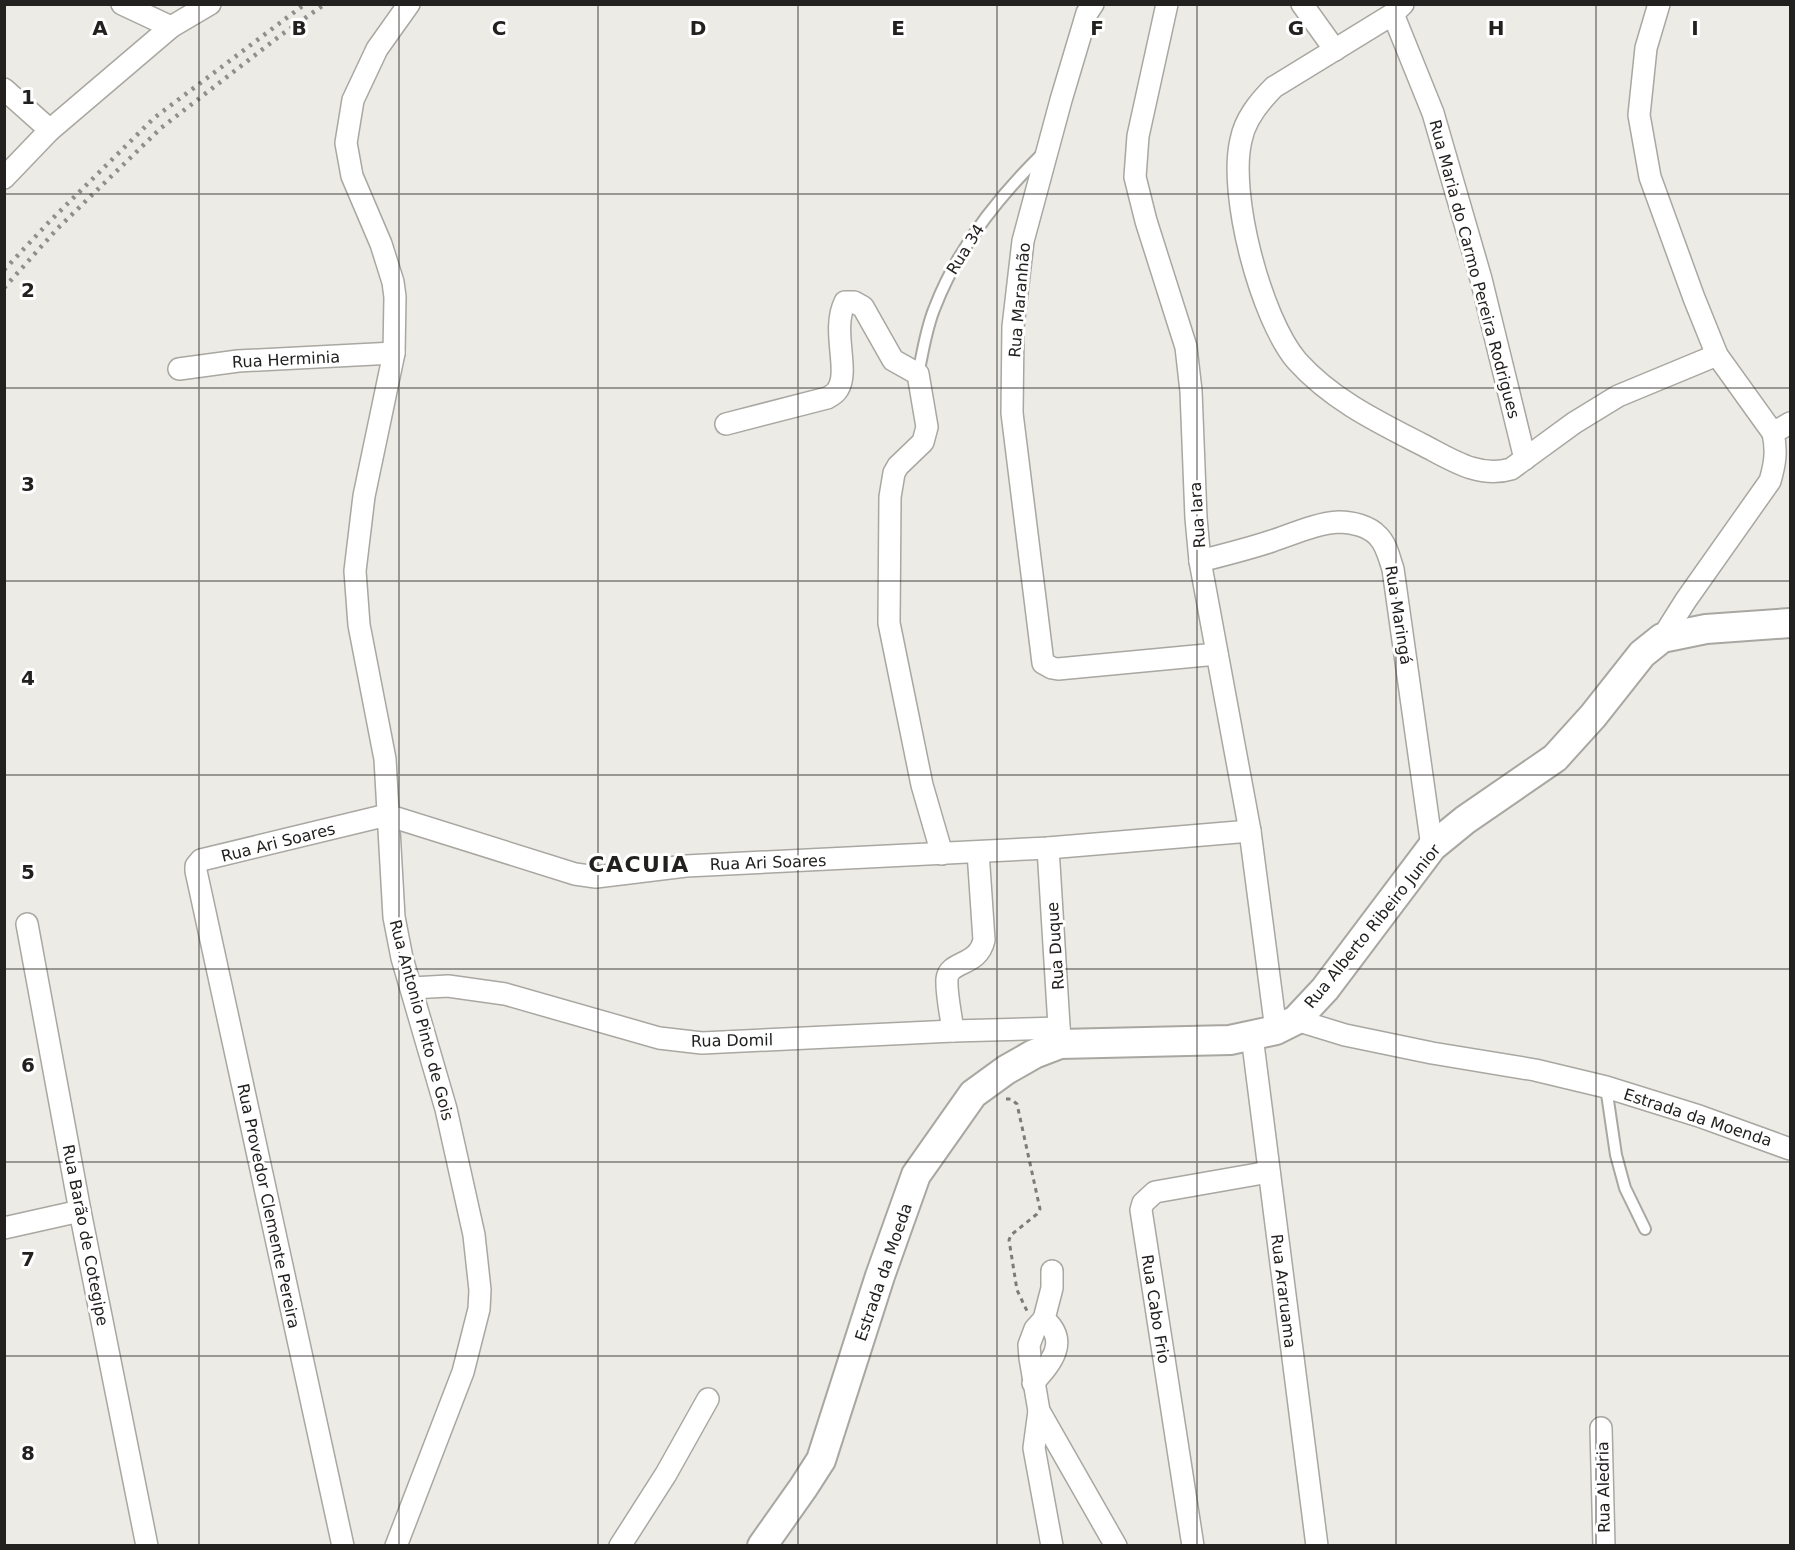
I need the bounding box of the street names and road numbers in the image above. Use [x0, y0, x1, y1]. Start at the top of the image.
street label: Rua Maria do Carmo Pereira Rodrigues [1425, 118, 1524, 421]
street label: Rua 34 [943, 221, 988, 278]
street label: Rua Maranhão [1005, 242, 1034, 358]
street label: Rua Herminia [232, 347, 340, 372]
street label: Rua Iara [1186, 481, 1209, 549]
street label: Rua Maringá [1381, 564, 1416, 666]
street label: Rua Ari Soares [219, 819, 337, 866]
street label: Rua Alberto Ribeiro Junior [1300, 840, 1445, 1012]
street label: Rua Ari Soares [709, 851, 827, 874]
street label: Rua Duque [1043, 901, 1068, 991]
street label: Rua Antonio Pinto de Gois [386, 918, 457, 1123]
street label: Rua Domil [691, 1030, 773, 1051]
street label: Rua Provedor Clemente Pereira [233, 1082, 304, 1330]
street label: Estrada da Moenda [1621, 1085, 1774, 1150]
street label: Rua Barão de Cotegipe [59, 1143, 112, 1327]
street label: Estrada da Moeda [851, 1201, 916, 1344]
street label: Rua Araruama [1267, 1233, 1300, 1349]
street label: Rua Cabo Frio [1137, 1253, 1174, 1365]
street label: Rua Aledria [1593, 1441, 1614, 1533]

